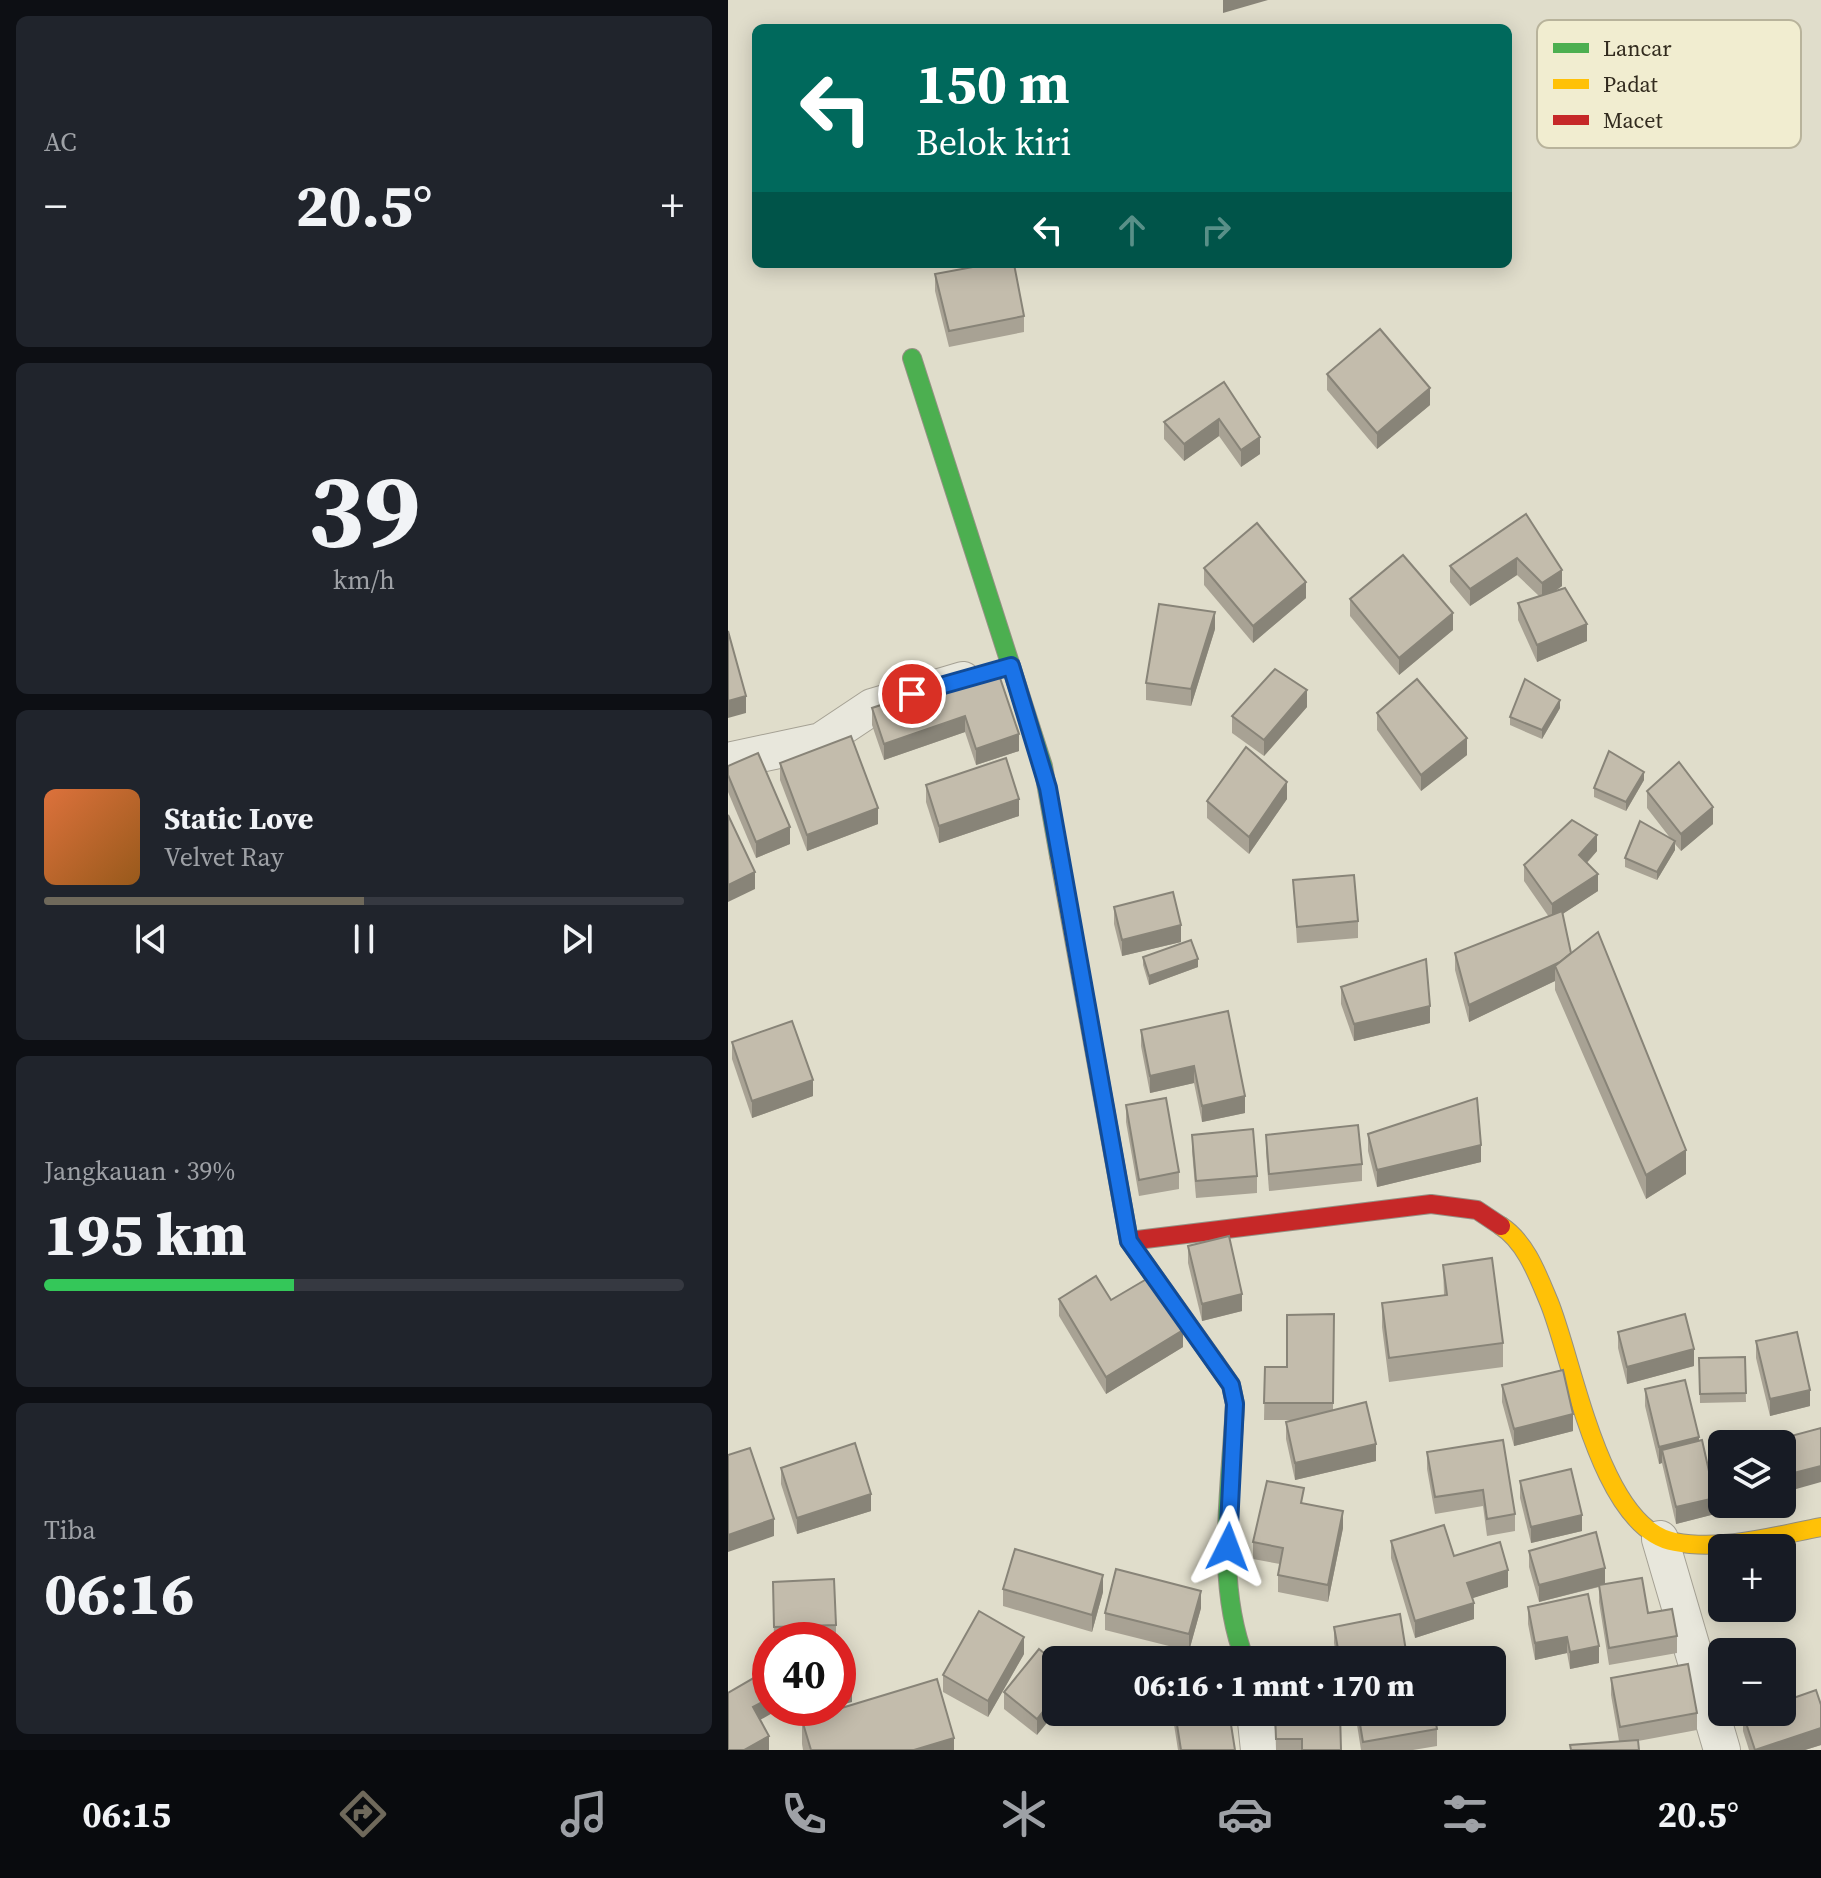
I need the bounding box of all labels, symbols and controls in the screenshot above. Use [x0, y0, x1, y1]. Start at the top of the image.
legend [1537, 20, 1801, 148]
text: Lancar [1603, 33, 1672, 63]
text: 150 m [916, 45, 1070, 122]
icon: left [784, 56, 888, 160]
text: Padat [1603, 69, 1659, 99]
text: Macet [1603, 105, 1664, 135]
text: Belok kiri [916, 118, 1071, 167]
text: AC [44, 124, 77, 160]
text: 20.5° [296, 164, 432, 246]
text: − [44, 175, 67, 236]
text: + [661, 175, 684, 236]
icon: left [1026, 208, 1070, 252]
icon: ahead [1110, 208, 1154, 252]
icon: right [1194, 208, 1238, 252]
text: 39 [308, 438, 420, 581]
text: km/h [333, 562, 395, 598]
pin [878, 660, 946, 728]
icon: arrive [890, 672, 934, 716]
text: Static Love [164, 798, 313, 839]
text: Velvet Ray [164, 839, 284, 875]
icon: previous [129, 917, 173, 961]
icon: pause [342, 917, 386, 961]
icon: next [555, 917, 599, 961]
text: Jangkauan · 39% [44, 1153, 235, 1189]
text: 195 km [44, 1193, 247, 1275]
map controls [1708, 1430, 1796, 1726]
button: layers [1708, 1430, 1796, 1518]
position arrow [1186, 1505, 1270, 1589]
text: Tiba [44, 1512, 96, 1548]
button: + [1708, 1534, 1796, 1622]
text: 06:16 [44, 1552, 194, 1634]
speed limit sign: 40 [752, 1622, 856, 1726]
button: − [1708, 1638, 1796, 1726]
text: 06:16 · 1 mnt · 170 m [1134, 1665, 1414, 1706]
icon: directions [335, 1786, 391, 1842]
icon: music [556, 1786, 612, 1842]
icon: phone [776, 1786, 832, 1842]
icon: climate [996, 1786, 1052, 1842]
icon: car [1217, 1786, 1273, 1842]
icon: filters [1437, 1786, 1493, 1842]
text: 06:15 [82, 1790, 171, 1839]
text: 20.5° [1658, 1790, 1739, 1839]

